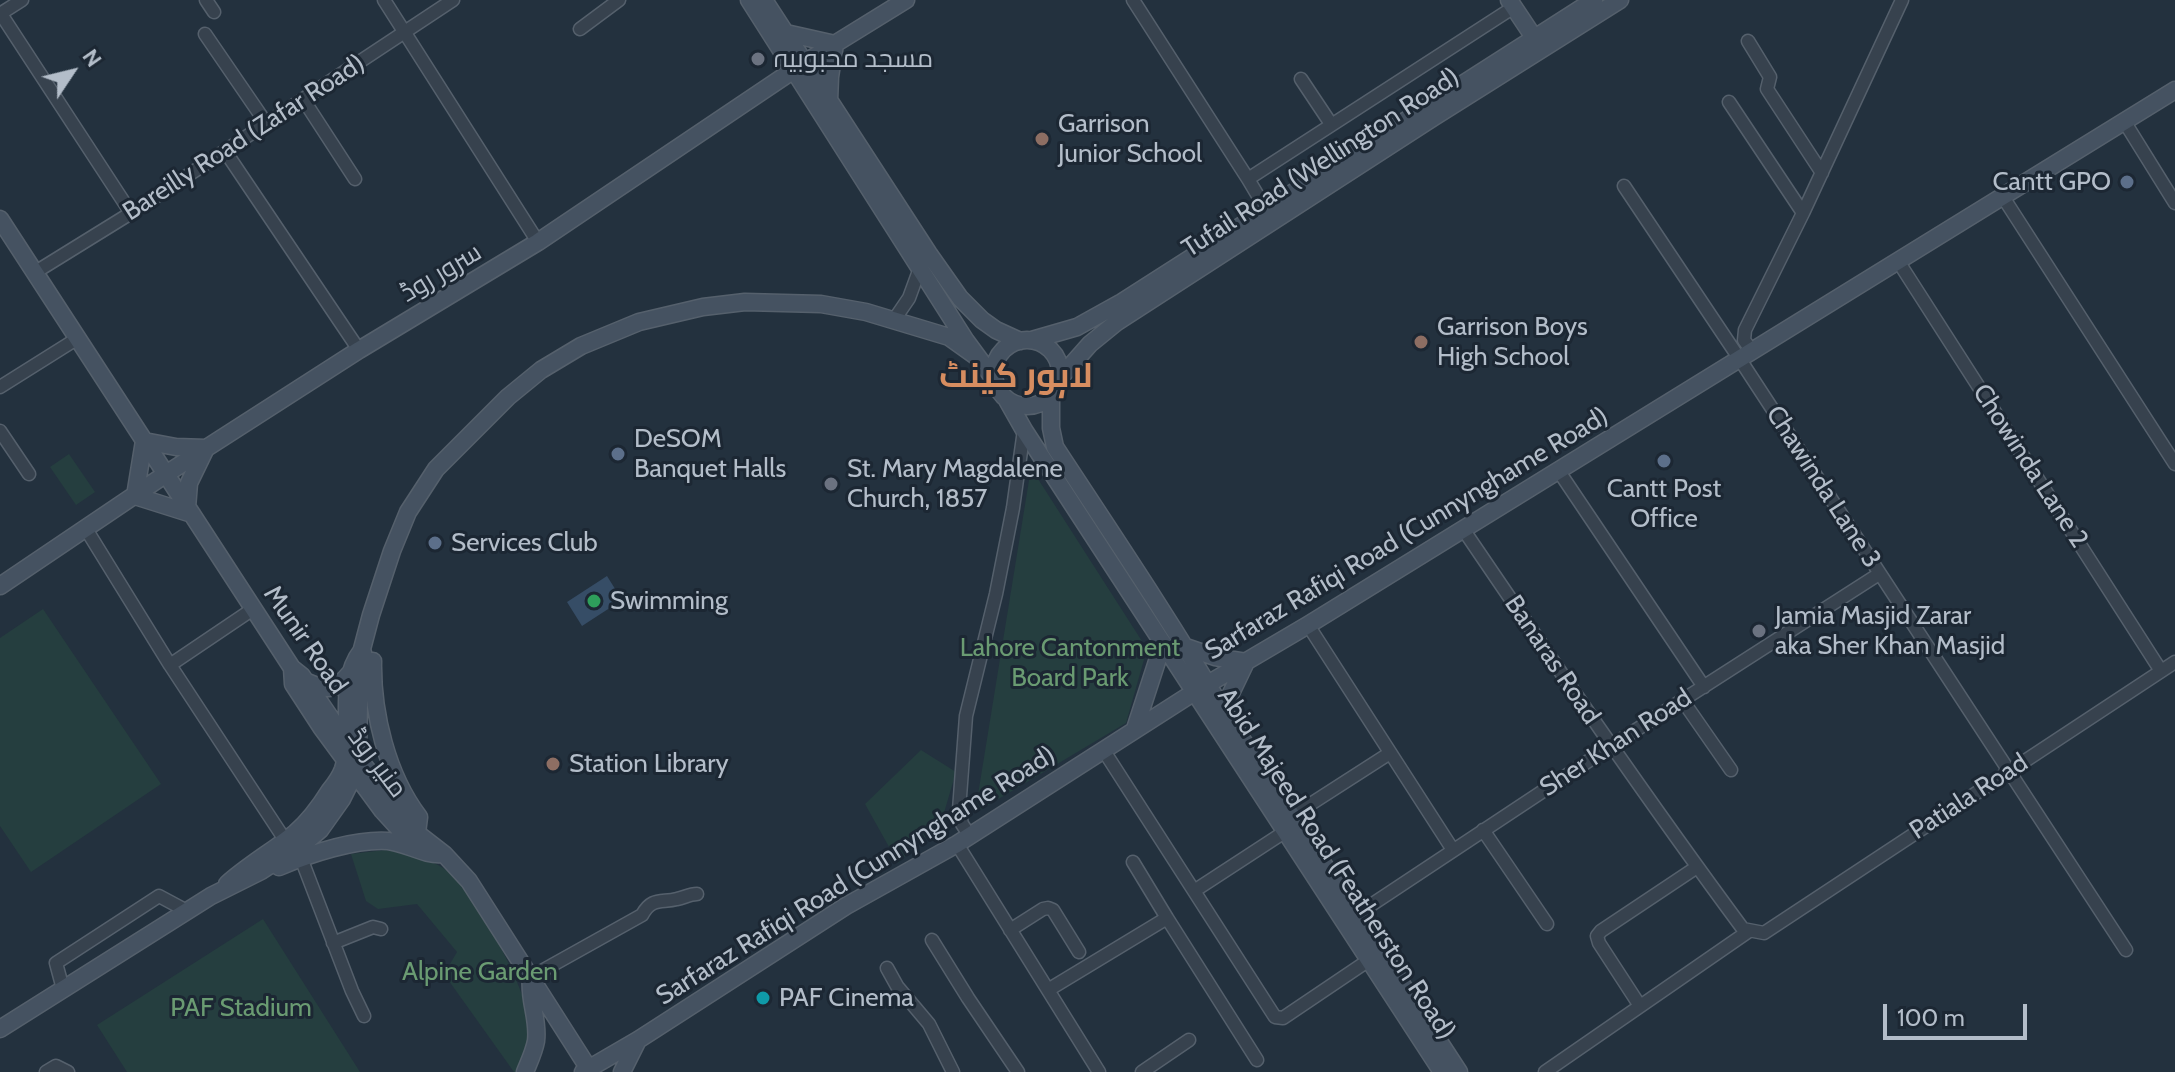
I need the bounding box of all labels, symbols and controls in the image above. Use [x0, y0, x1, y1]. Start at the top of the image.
north arrow [32, 32, 112, 112]
place label: مسجد محبوبیہ [774, 43, 933, 75]
text: N [77, 44, 108, 72]
street label: Bareilly Road (Zafar Road) [117, 48, 371, 228]
marker: مسجد محبوبیہ [749, 50, 767, 68]
street label: Tufail Road (Wellington Road) [1177, 62, 1465, 264]
place label: Garrison Junior School [1058, 108, 1202, 170]
marker: Garrison Junior School [1033, 130, 1051, 148]
place label: Cantt GPO [1992, 166, 2111, 198]
marker: Cantt GPO [2118, 173, 2136, 191]
street label: سرور روڈ [395, 237, 487, 309]
place label: Garrison Boys High School [1437, 311, 1588, 372]
marker: Garrison Boys High School [1412, 333, 1430, 351]
district label: لاہور کینٹ [939, 357, 1093, 397]
street label: Chowinda Lane 2 [1966, 378, 2094, 554]
street label: Chawinda Lane 3 [1759, 400, 1887, 574]
street label: Sarfaraz Rafiqi Road (Cunnynghame Road) [1200, 401, 1614, 667]
place label: DeSOM Banquet Halls [634, 423, 786, 484]
marker: DeSOM Banquet Halls [609, 445, 627, 463]
marker: Cantt Post Office [1655, 452, 1673, 470]
place label: St. Mary Magdalene Church, 1857 [847, 453, 1063, 514]
place label: Cantt Post Office [1607, 473, 1721, 534]
marker: St. Mary Magdalene Church, 1857 [822, 475, 840, 493]
place label: Services Club [451, 527, 598, 559]
marker: Services Club [426, 534, 444, 552]
street label: Munir Road [256, 580, 354, 700]
place label: Swimming [610, 585, 728, 617]
street label: Banaras Road [1498, 590, 1606, 730]
marker: Swimming [585, 592, 603, 610]
place label: Jamia Masjid Zarar aka Sher Khan Masjid [1775, 600, 2005, 662]
marker: Jamia Masjid Zarar aka Sher Khan Masjid [1750, 622, 1768, 640]
park label: Lahore Cantonment Board Park [960, 632, 1180, 694]
street label: Abid Majeed Road (Featherston Road) [1210, 682, 1462, 1046]
street label: Sher Khan Road [1534, 682, 1698, 804]
street label: منیر روڈ [341, 722, 413, 804]
street label: Sarfaraz Rafiqi Road (Cunnynghame Road) [651, 740, 1061, 1012]
street label: Patiala Road [1904, 747, 2034, 847]
place label: Station Library [569, 748, 729, 780]
marker: Station Library [544, 755, 562, 773]
park label: Alpine Garden [402, 956, 558, 988]
place label: PAF Cinema [779, 982, 914, 1014]
scale bar [1887, 988, 2031, 1038]
marker: PAF Cinema [754, 989, 772, 1007]
park label: PAF Stadium [170, 992, 312, 1024]
text: 100 m [1897, 1003, 1965, 1032]

